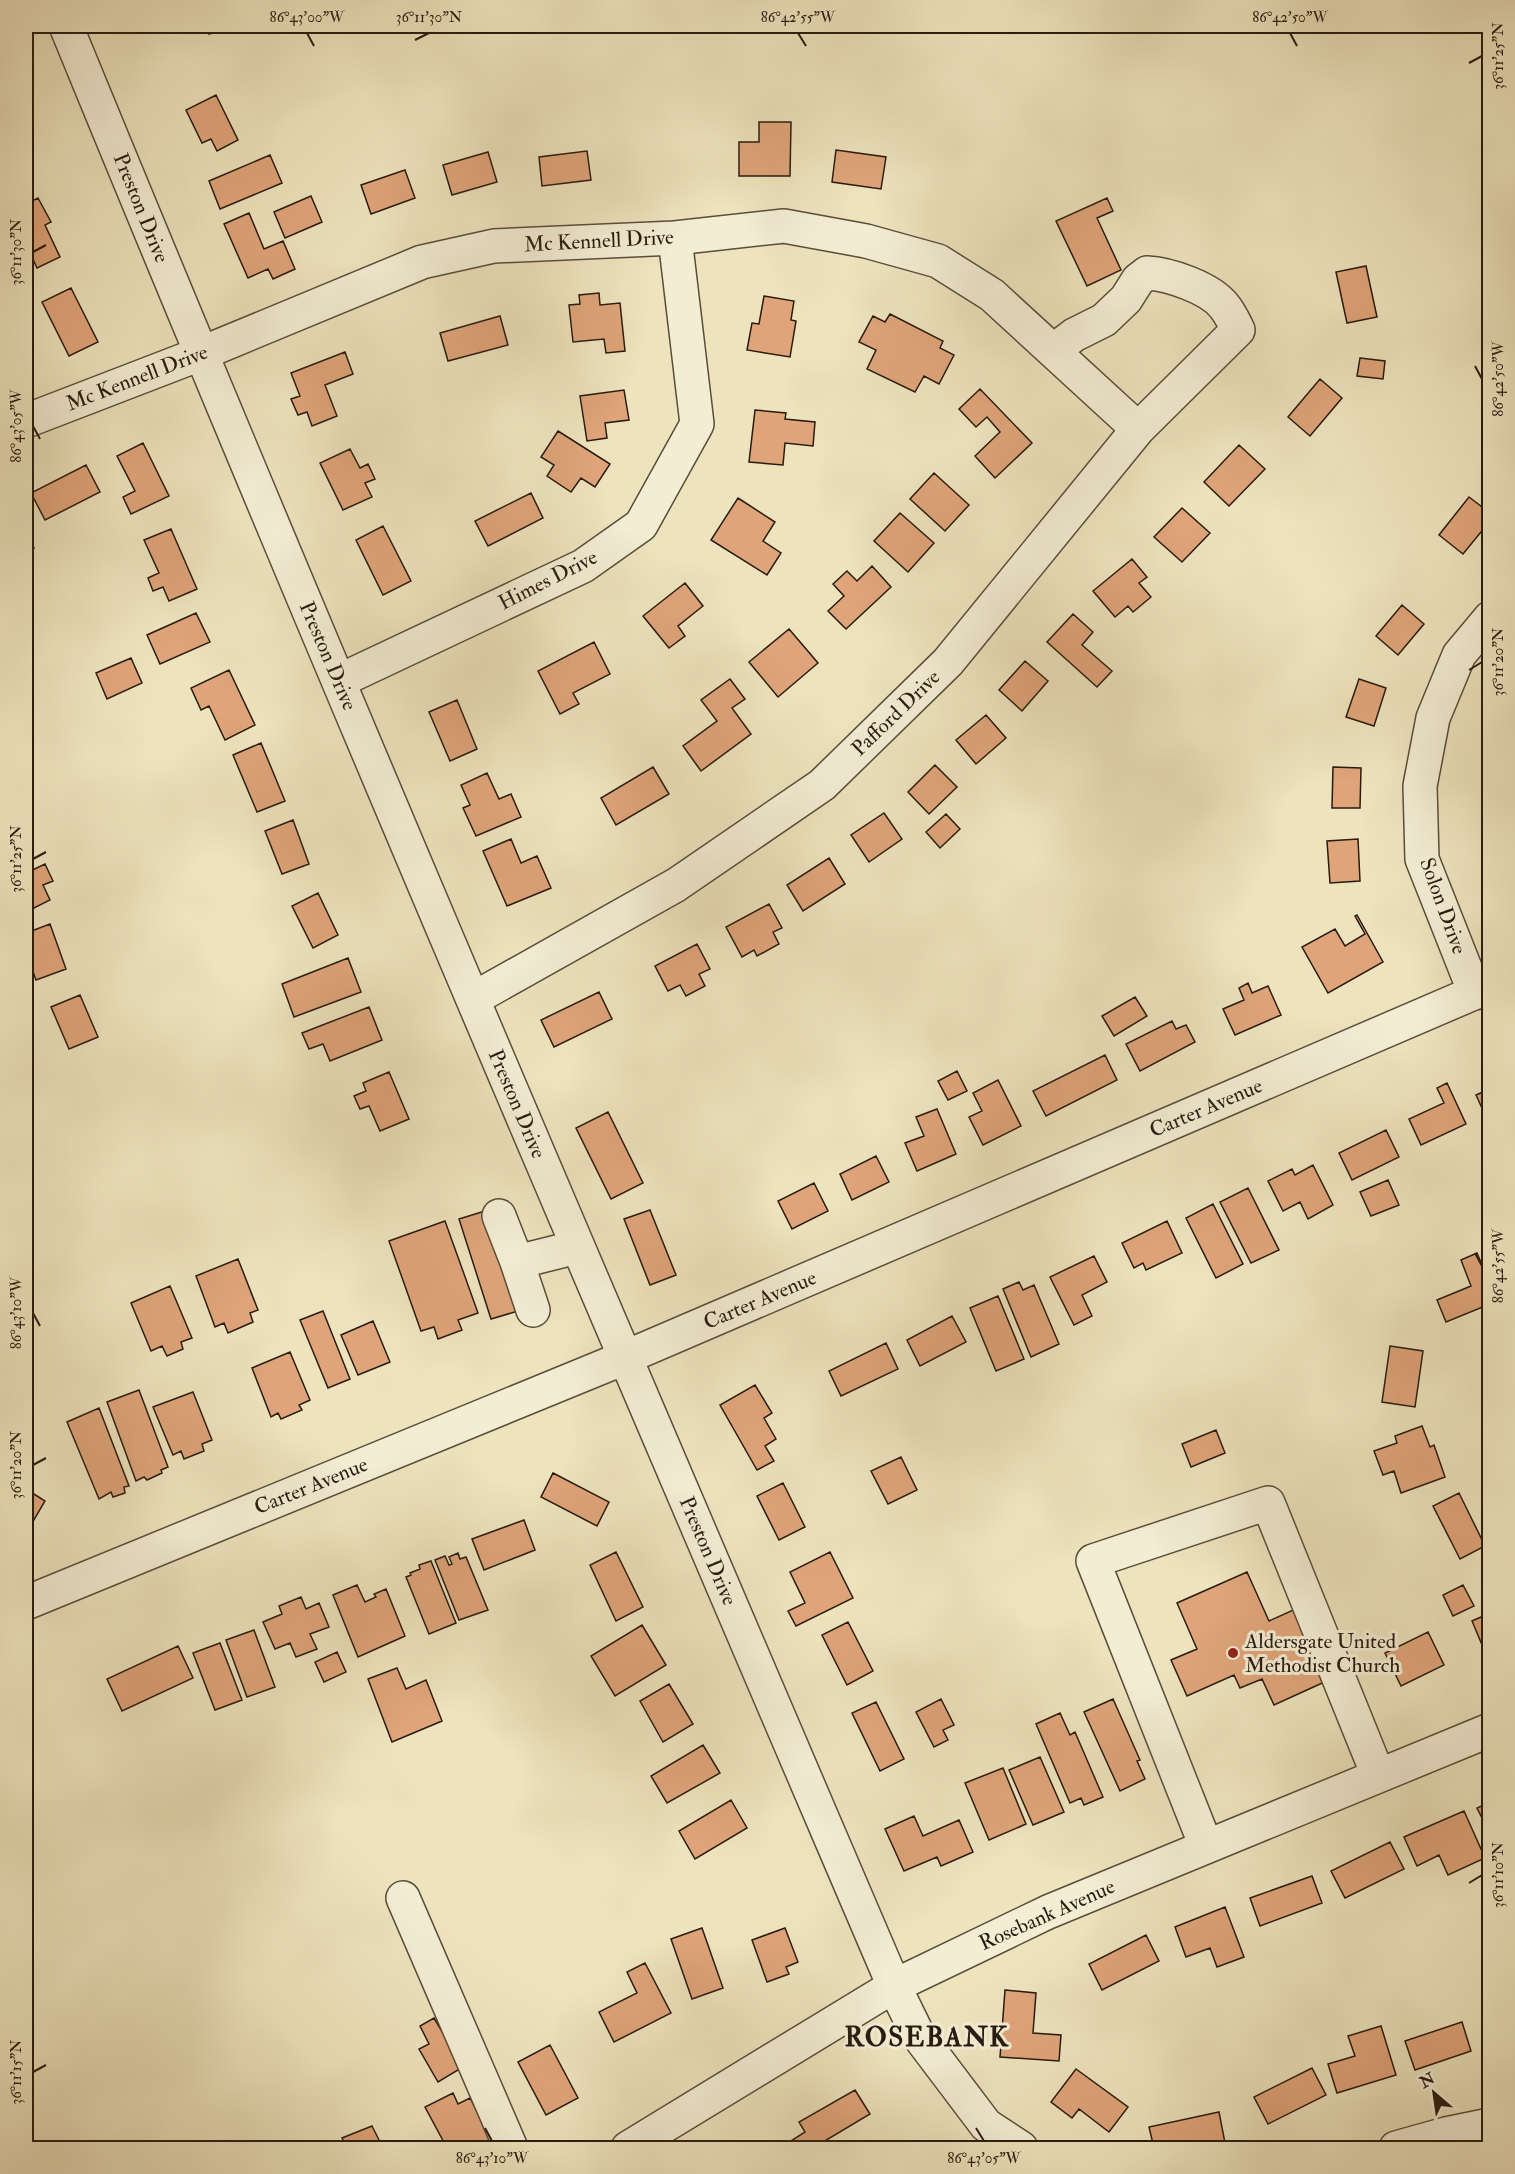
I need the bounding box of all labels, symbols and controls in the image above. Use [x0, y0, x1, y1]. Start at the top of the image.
text: 86°43'00"W [270, 8, 345, 27]
text: 36°11'30"N [396, 8, 463, 27]
text: 86°42'55"W [761, 8, 836, 27]
text: 86°42'50"W [1252, 8, 1328, 27]
text: 36°11'25"N [1489, 22, 1508, 90]
street label: Preston Drive [107, 149, 175, 267]
text: 36°11'30"N [7, 218, 26, 285]
street label: Mc Kennell Drive [524, 224, 675, 258]
street label: Mc Kennell Drive [62, 338, 212, 417]
text: 86°42'50"W [1489, 341, 1508, 417]
text: 86°43'05"W [7, 388, 26, 463]
street label: Himes Drive [494, 543, 602, 616]
street label: Preston Drive [293, 597, 363, 715]
text: 36°11'20"N [1489, 627, 1508, 696]
street label: Pafford Drive [846, 664, 946, 762]
text: 36°11'25"N [7, 825, 26, 893]
street label: Solon Drive [1413, 854, 1473, 958]
street label: Preston Drive [482, 1045, 552, 1163]
street label: Carter Avenue [1145, 1072, 1267, 1144]
text: 86°42'55"W [1489, 1228, 1508, 1303]
street label: Carter Avenue [699, 1264, 821, 1336]
text: 86°43'10"W [7, 1276, 26, 1349]
text: 36°11'20"N [7, 1430, 26, 1499]
street label: Carter Avenue [250, 1451, 372, 1521]
street label: Preston Drive [673, 1492, 743, 1610]
place label: Aldersgate United Methodist Church [1244, 1628, 1400, 1679]
marker: Aldersgate United Methodist Church [1226, 1646, 1240, 1660]
text: 36°11'10"N [1489, 1841, 1508, 1908]
street label: Rosebank Avenue [975, 1873, 1119, 1957]
district label: ROSEBANK [844, 2021, 1010, 2054]
text: 36°11'15"N [7, 2039, 26, 2105]
north arrow [1404, 2063, 1464, 2123]
text: N [1415, 2068, 1439, 2093]
text: 86°43'10"W [456, 2149, 529, 2168]
text: 86°43'05"W [947, 2149, 1022, 2168]

